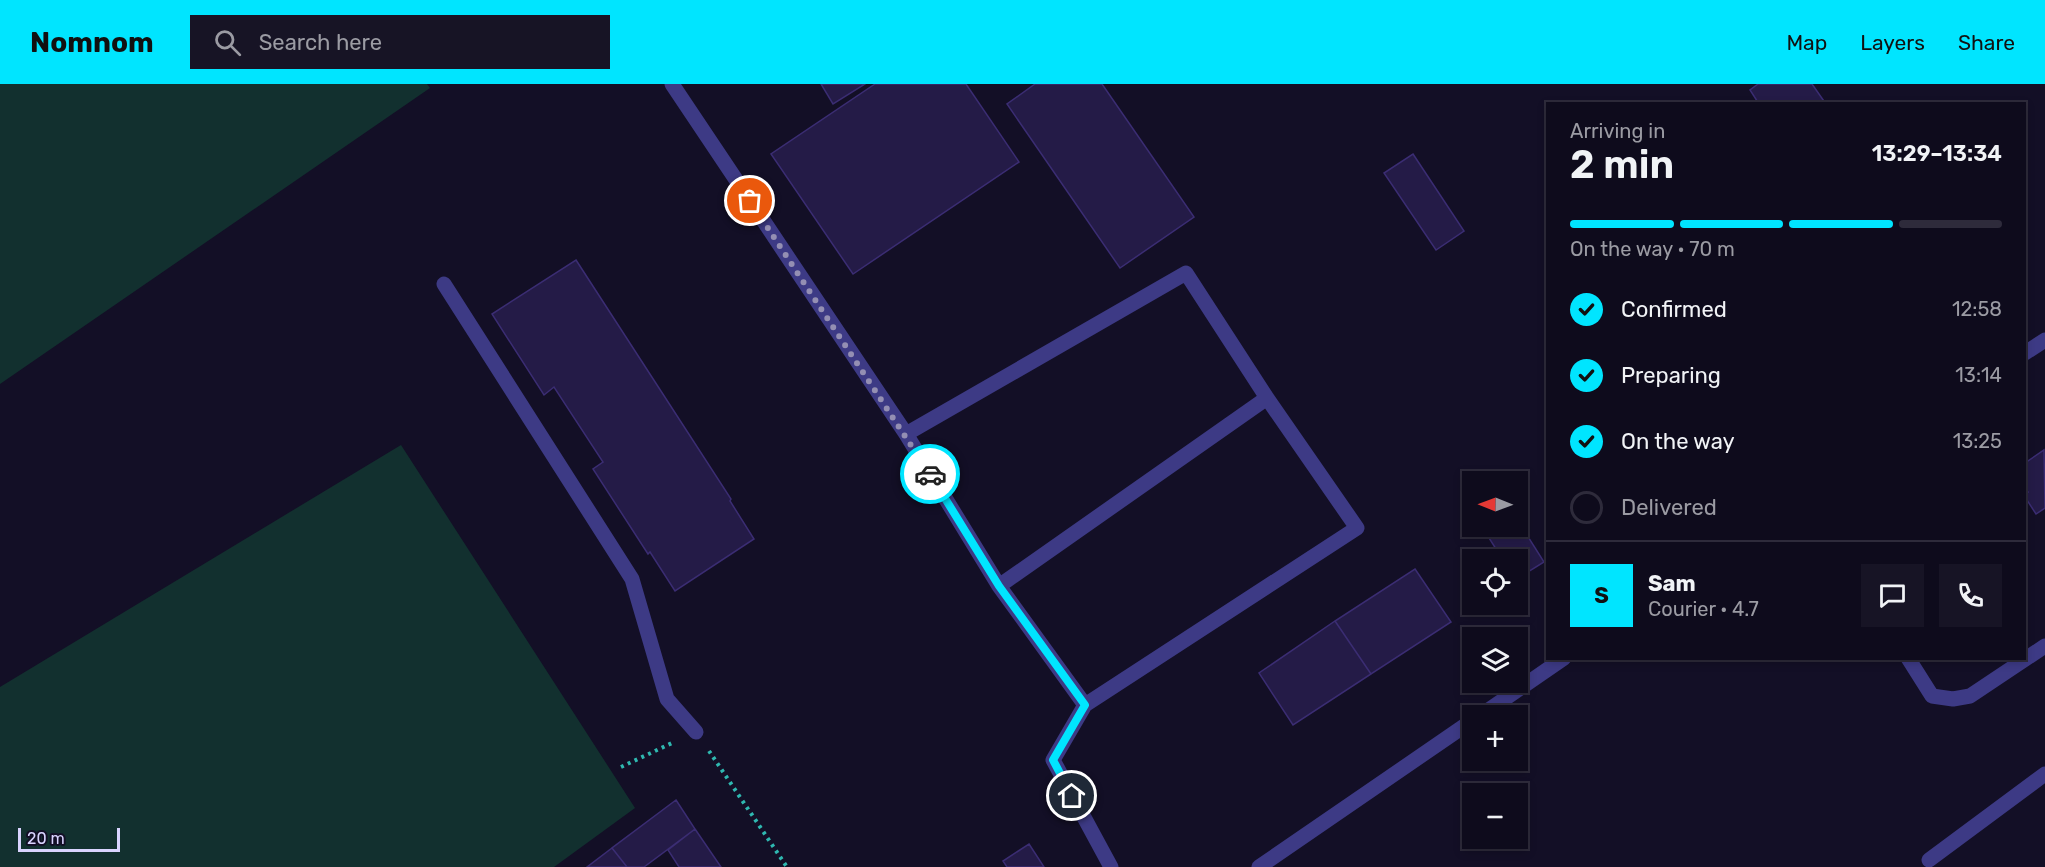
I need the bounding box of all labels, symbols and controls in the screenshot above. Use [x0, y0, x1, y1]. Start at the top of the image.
search box [190, 15, 610, 69]
text: Nomnom [30, 26, 154, 59]
icon: search [211, 26, 244, 59]
text: Search here [259, 29, 382, 56]
text: Map [1786, 30, 1827, 55]
text: Layers [1860, 30, 1925, 55]
text: Share [1958, 30, 2015, 55]
text: Arriving in [1570, 119, 1665, 143]
text: 13:29–13:34 [1872, 140, 2002, 167]
text: 2 min [1570, 142, 1674, 188]
pin [724, 175, 775, 226]
icon: bag [733, 184, 766, 217]
text: On the way · 70 m [1570, 237, 1735, 261]
icon: check [1570, 293, 1603, 326]
text: Confirmed [1621, 296, 1727, 323]
text: 12:58 [1952, 297, 2002, 321]
icon: check [1570, 359, 1603, 392]
text: Preparing [1621, 362, 1721, 389]
text: 13:14 [1955, 363, 2002, 387]
icon: check [1570, 425, 1603, 458]
text: On the way [1621, 428, 1735, 455]
text: 13:25 [1953, 429, 2002, 453]
courier [900, 444, 960, 504]
icon: car [914, 458, 947, 491]
north arrow [1462, 471, 1528, 537]
map controls [1462, 471, 1528, 849]
text: Delivered [1621, 494, 1717, 521]
button: locate [1462, 549, 1528, 615]
button: chat [1861, 564, 1924, 627]
button: phone [1939, 564, 2002, 627]
text: Sam [1648, 570, 1696, 597]
text: S [1594, 582, 1609, 609]
text: Courier · 4.7 [1648, 597, 1759, 621]
button: layers [1462, 627, 1528, 693]
button: + [1462, 705, 1528, 771]
pin [1046, 770, 1097, 821]
icon: home [1055, 779, 1088, 812]
button: − [1462, 783, 1528, 849]
scale bar [18, 825, 120, 852]
text: 20 m [27, 829, 65, 848]

